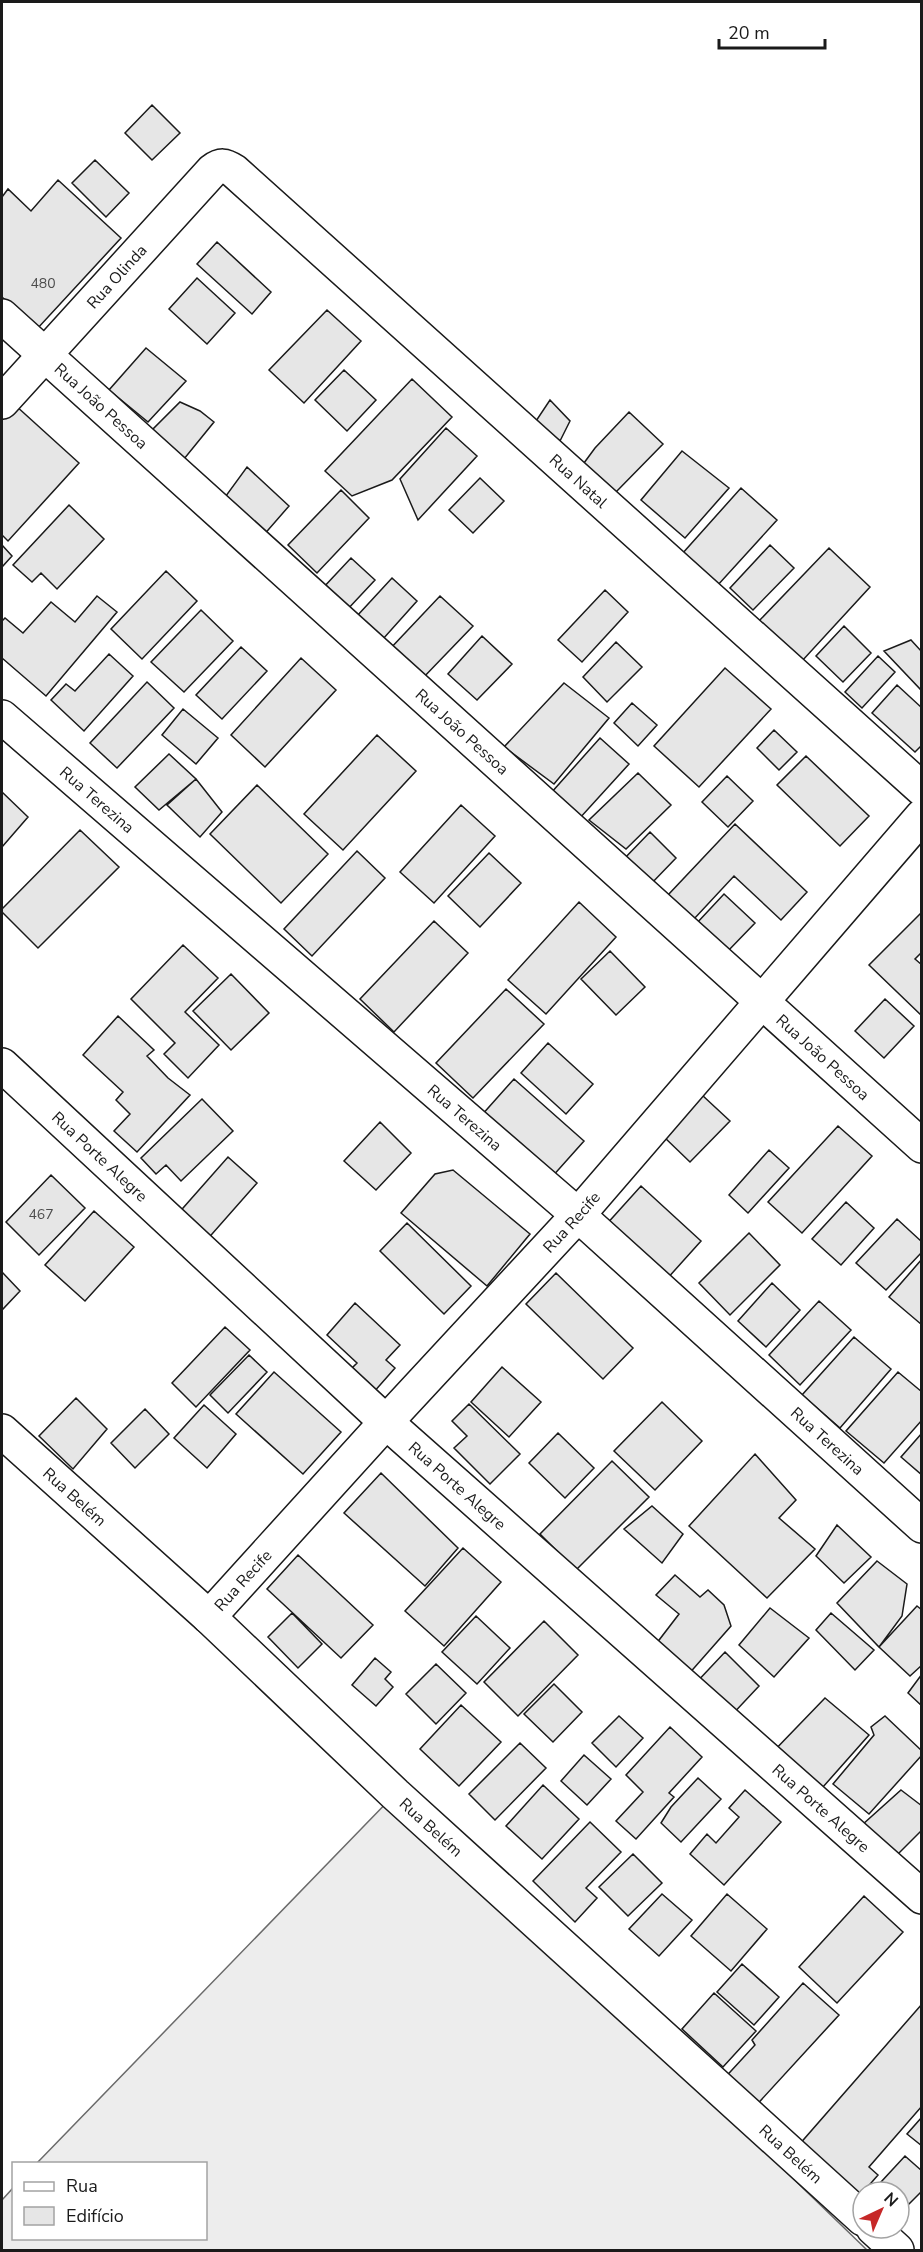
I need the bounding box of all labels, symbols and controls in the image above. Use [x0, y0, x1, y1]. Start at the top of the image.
scale bar [719, 12, 826, 50]
text: 20 m [728, 21, 770, 45]
street label: Rua Olinda [82, 240, 152, 314]
house number: 480 [30, 274, 56, 293]
street label: Rua João Pessoa [49, 358, 152, 455]
street label: Rua Natal [544, 449, 612, 514]
street label: Rua João Pessoa [410, 684, 513, 780]
street label: Rua Terezina [55, 762, 139, 839]
street label: Rua João Pessoa [771, 1010, 874, 1106]
street label: Rua Terezina [422, 1080, 506, 1156]
street label: Rua Porte Alegre [47, 1107, 152, 1207]
street label: Rua Recife [538, 1187, 606, 1258]
house number: 467 [28, 1205, 54, 1224]
street label: Rua Terezina [785, 1402, 869, 1480]
street label: Rua Porte Alegre [403, 1437, 511, 1535]
street label: Rua Belém [38, 1463, 111, 1532]
street label: Rua Recife [210, 1545, 277, 1616]
street label: Rua Porte Alegre [767, 1759, 874, 1858]
street label: Rua Belém [394, 1793, 467, 1862]
street label: Rua Belém [754, 2120, 827, 2189]
legend [12, 2162, 207, 2240]
text: Rua [66, 2174, 98, 2198]
north arrow [851, 2180, 911, 2240]
text: N [879, 2188, 903, 2212]
text: Edifício [66, 2204, 124, 2228]

